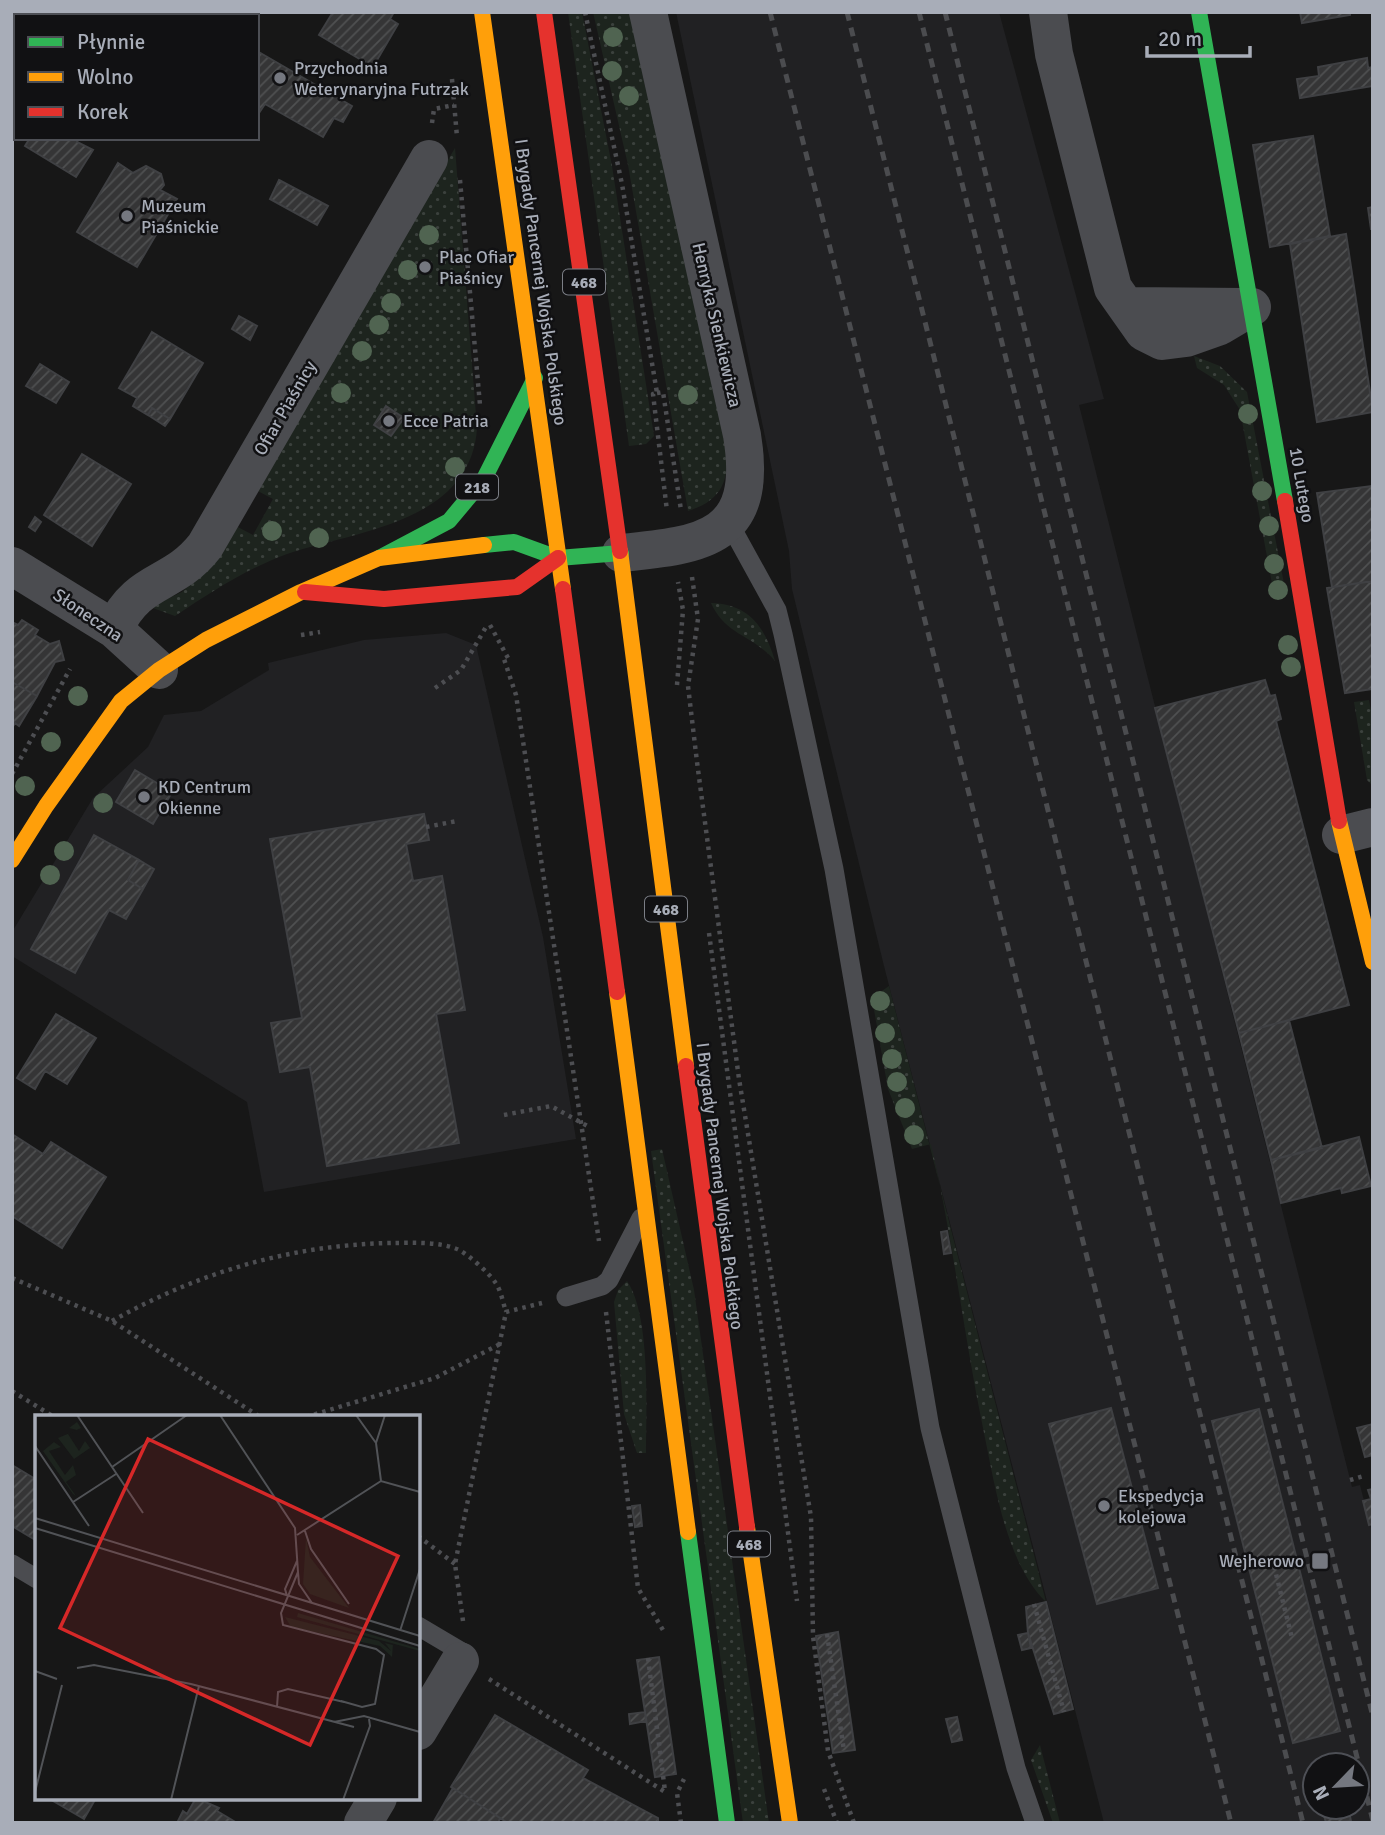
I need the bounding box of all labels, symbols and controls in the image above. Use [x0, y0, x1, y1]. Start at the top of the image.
legend [14, 14, 259, 140]
scale bar [1147, 14, 1250, 58]
text: 20 m [1158, 26, 1202, 52]
text: Płynnie [77, 29, 145, 55]
place label: Przychodnia Weterynaryjna Futrzak [294, 57, 469, 100]
text: Wolno [77, 64, 133, 90]
marker: Przychodnia Weterynaryjna Futrzak [272, 70, 288, 86]
text: Korek [77, 99, 129, 125]
street label: I Brygady Pancernej Wojska Polskiego [510, 137, 572, 427]
place label: Muzeum Piaśnickie [141, 195, 219, 238]
marker: Muzeum Piaśnickie [119, 208, 135, 224]
street label: Henryka Sienkiewicza [687, 240, 747, 410]
place label: Plac Ofiar Piaśnicy [439, 246, 515, 289]
marker: Plac Ofiar Piaśnicy [417, 259, 433, 275]
road number: 468 [563, 270, 605, 294]
street label: Ofiar Piaśnicy [249, 356, 321, 459]
place label: Ecce Patria [403, 410, 489, 432]
marker: Ecce Patria [381, 413, 397, 429]
street label: 10 Lutego [1285, 446, 1319, 524]
road number: 218 [456, 474, 498, 500]
street label: Słoneczna [49, 584, 127, 646]
place label: KD Centrum Okienne [158, 776, 251, 819]
marker: KD Centrum Okienne [136, 789, 152, 805]
road number: 468 [645, 897, 687, 922]
street label: I Brygady Pancernej Wojska Polskiego [691, 1041, 749, 1331]
inset map [35, 1415, 420, 1800]
place label: Ekspedycja kolejowa [1118, 1485, 1204, 1528]
marker: Ekspedycja kolejowa [1096, 1498, 1112, 1514]
road number: 468 [728, 1532, 770, 1556]
place label: Wejherowo [1219, 1550, 1304, 1572]
marker: Wejherowo [1310, 1551, 1330, 1571]
north arrow [1301, 1751, 1371, 1821]
text: N [1308, 1782, 1335, 1804]

